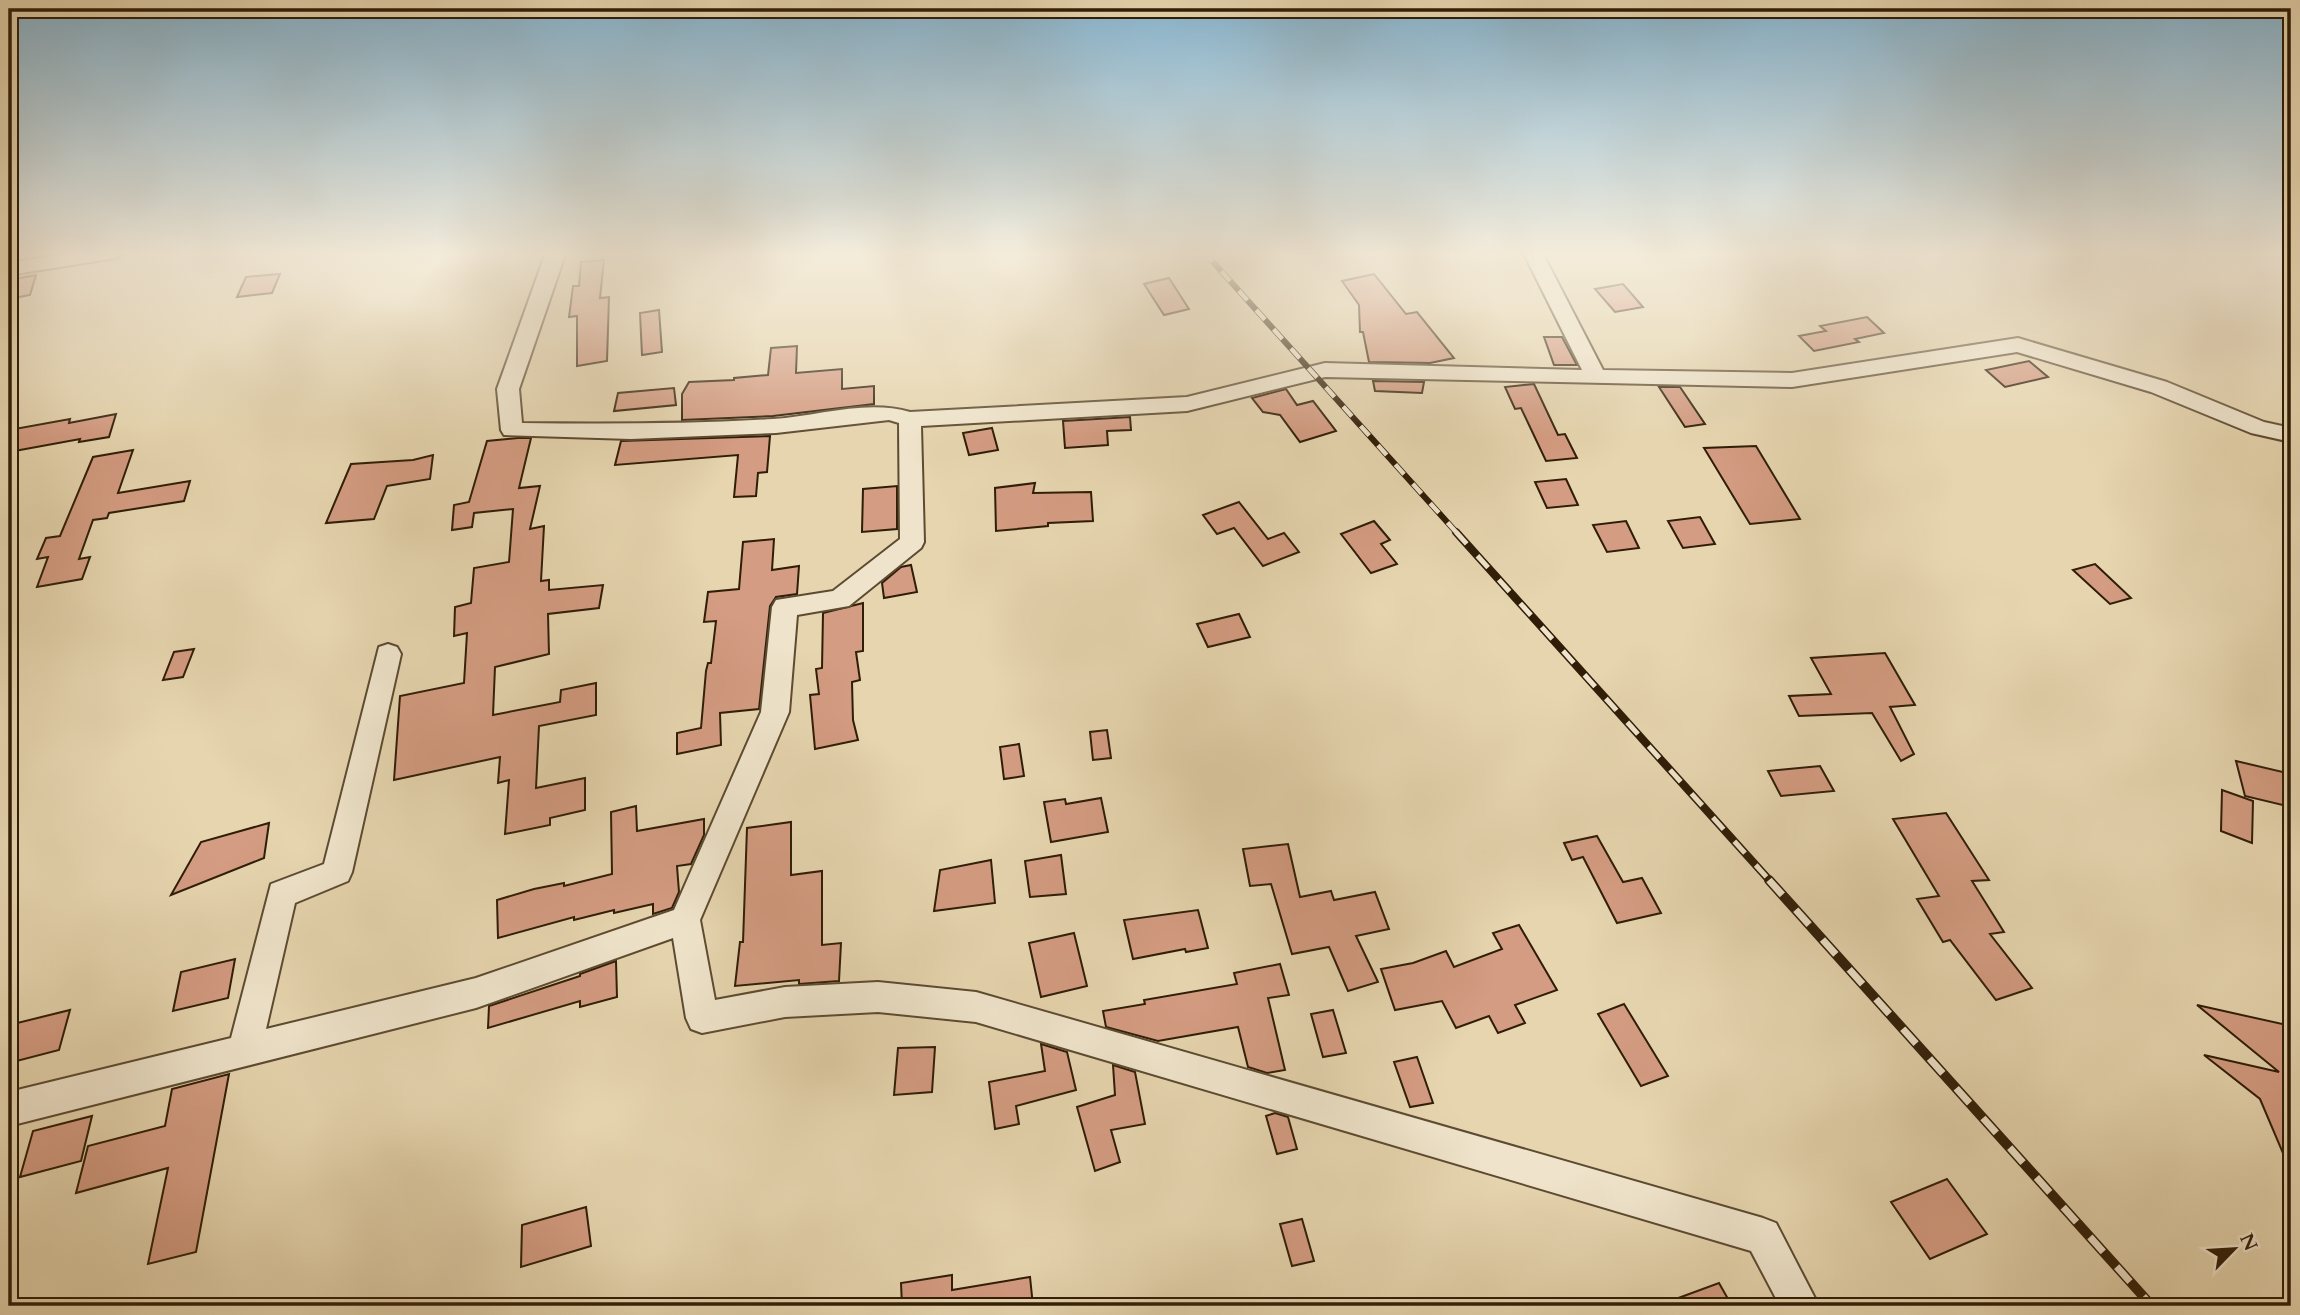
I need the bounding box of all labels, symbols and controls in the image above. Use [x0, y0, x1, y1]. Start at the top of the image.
north arrow [2198, 1214, 2268, 1284]
text: N [2233, 1229, 2264, 1256]

